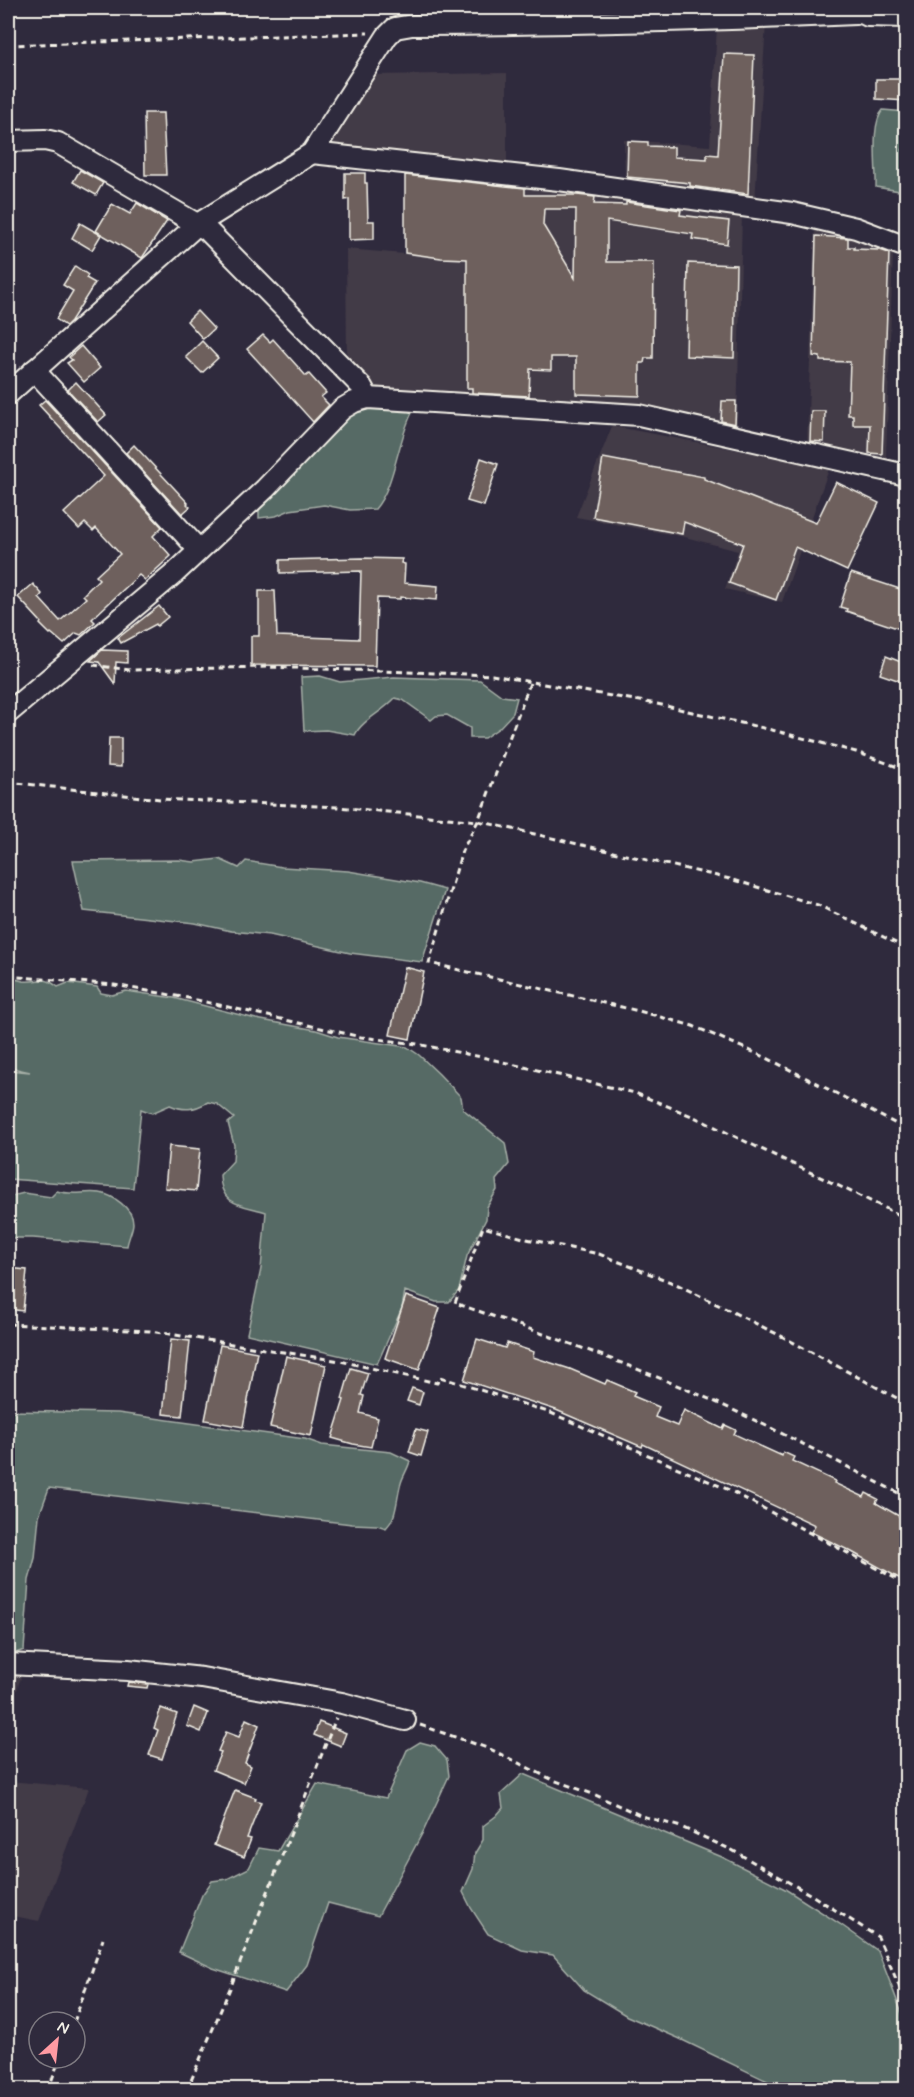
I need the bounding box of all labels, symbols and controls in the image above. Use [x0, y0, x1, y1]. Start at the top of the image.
north arrow [27, 2010, 87, 2070]
text: N [54, 2016, 73, 2040]

